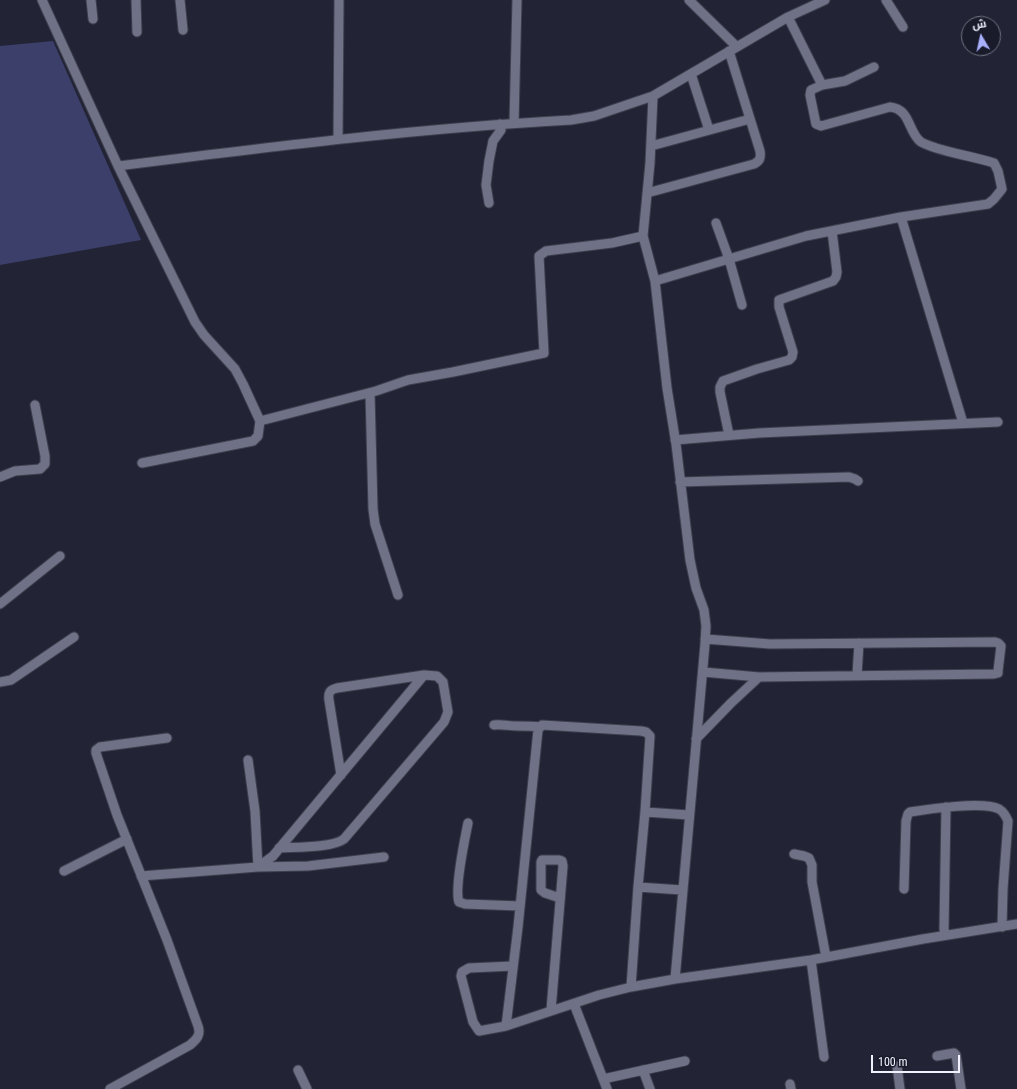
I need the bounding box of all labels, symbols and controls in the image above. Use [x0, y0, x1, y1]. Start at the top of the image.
north arrow [961, 16, 1001, 56]
text: ش [971, 17, 987, 32]
scale bar [873, 1047, 962, 1073]
text: 100 m [878, 1055, 908, 1069]

